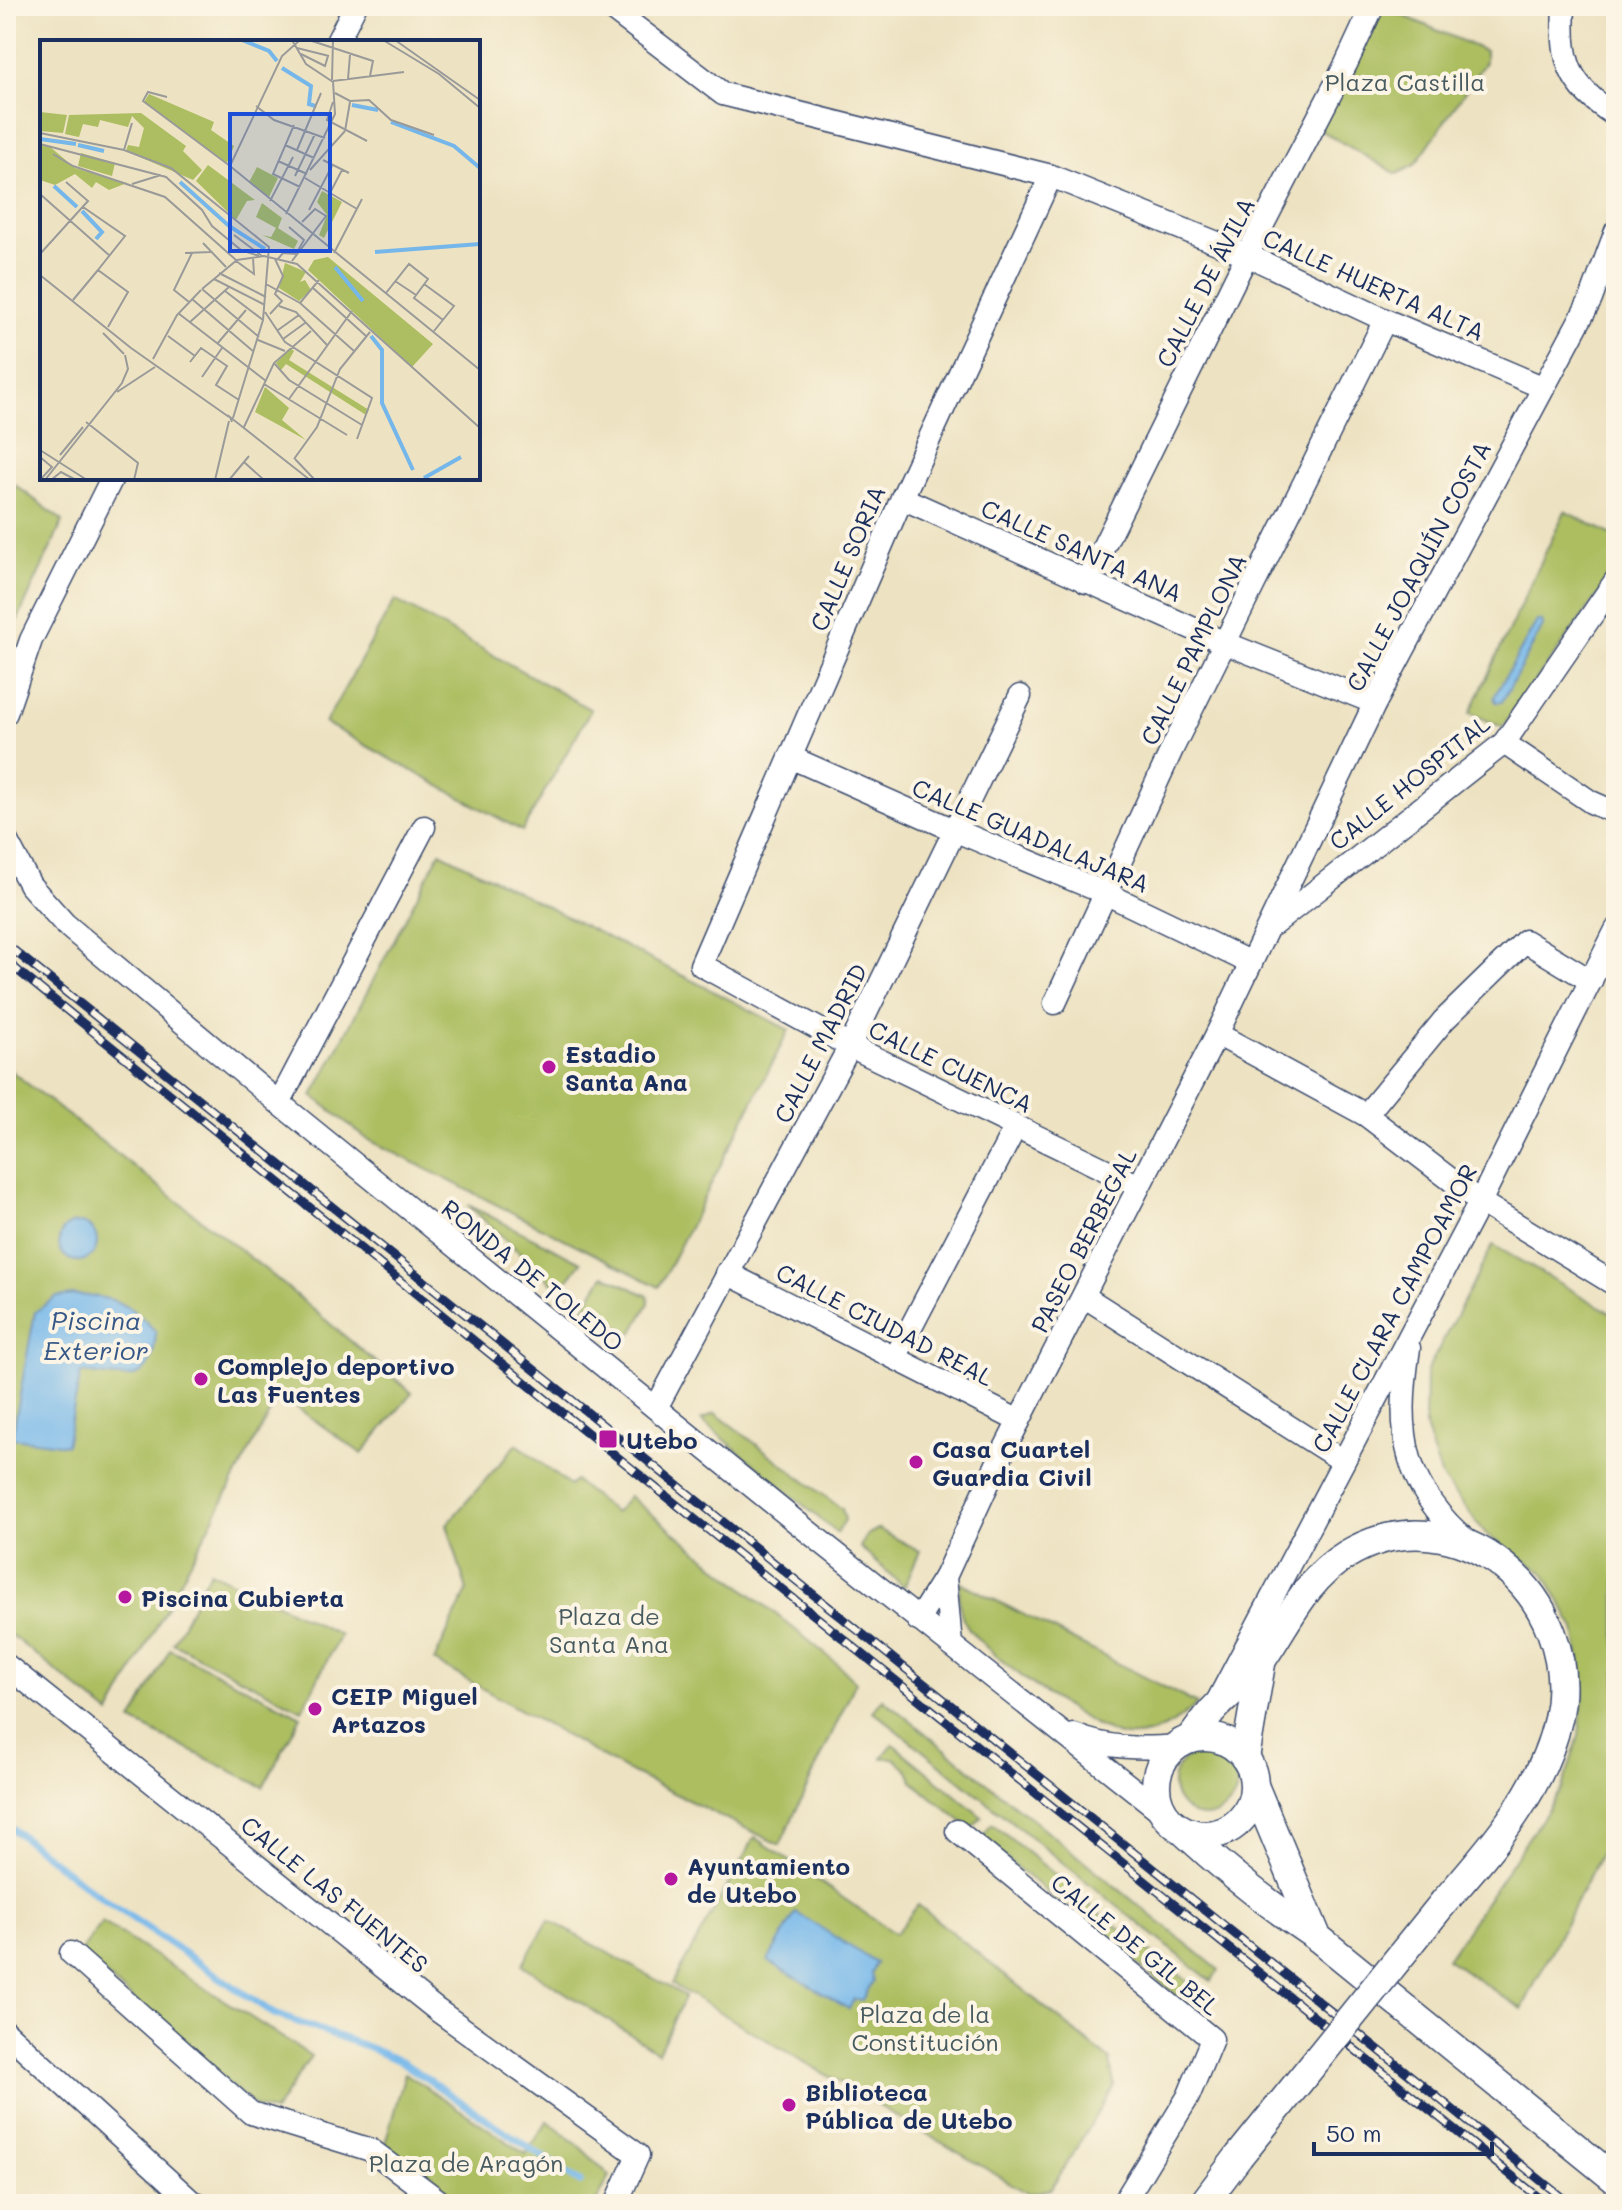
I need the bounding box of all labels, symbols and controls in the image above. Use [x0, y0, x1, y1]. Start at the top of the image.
inset map [40, 40, 480, 480]
park label: Plaza Castilla [1325, 66, 1485, 97]
street label: CALLE DE ÁVILA [1149, 192, 1261, 372]
street label: CALLE HUERTA ALTA [1258, 221, 1490, 347]
street label: CALLE JOAQUÍN COSTA [1339, 435, 1497, 697]
street label: CALLE SORIA [802, 480, 892, 636]
street label: CALLE SANTA ANA [977, 492, 1187, 608]
street label: CALLE PAMPLONA [1133, 548, 1253, 750]
street label: CALLE HOSPITAL [1322, 707, 1496, 856]
street label: CALLE GUADALAJARA [908, 771, 1154, 899]
street label: CALLE MADRID [766, 958, 874, 1128]
street label: CALLE CUENCA [864, 1013, 1038, 1119]
place label: Estadio Santa Ana [565, 1038, 688, 1097]
marker: Estadio Santa Ana [540, 1058, 558, 1076]
street label: PASEO BERBEGAL [1023, 1142, 1143, 1337]
street label: CALLE CLARA CAMPOAMOR [1304, 1158, 1484, 1458]
street label: RONDA DE TOLEDO [436, 1192, 630, 1358]
street label: CALLE CIUDAD REAL [771, 1256, 999, 1392]
water label: Piscina Exterior [43, 1303, 149, 1367]
place label: Complejo deportivo Las Fuentes [217, 1350, 455, 1409]
marker: Complejo deportivo Las Fuentes [192, 1370, 210, 1388]
place label: Utebo [626, 1424, 698, 1455]
marker: Utebo [597, 1428, 619, 1450]
place label: Casa Cuartel Guardia Civil [932, 1433, 1092, 1492]
marker: Casa Cuartel Guardia Civil [907, 1453, 925, 1471]
place label: Piscina Cubierta [141, 1582, 344, 1613]
marker: Piscina Cubierta [116, 1588, 134, 1606]
park label: Plaza de Santa Ana [549, 1600, 669, 1659]
place label: CEIP Miguel Artazos [331, 1680, 478, 1739]
marker: CEIP Miguel Artazos [306, 1700, 324, 1718]
street label: CALLE LAS FUENTES [235, 1809, 435, 1979]
place label: Ayuntamiento de Utebo [687, 1850, 850, 1909]
street label: CALLE DE GIL BEL [1045, 1866, 1227, 2022]
marker: Ayuntamiento de Utebo [662, 1870, 680, 1888]
park label: Plaza de la Constitución [852, 1998, 998, 2057]
place label: Biblioteca Pública de Utebo [805, 2076, 1013, 2135]
marker: Biblioteca Pública de Utebo [780, 2096, 798, 2114]
scale bar [1314, 2106, 1492, 2156]
text: 50 m [1326, 2117, 1382, 2148]
park label: Plaza de Aragón [369, 2147, 563, 2178]

